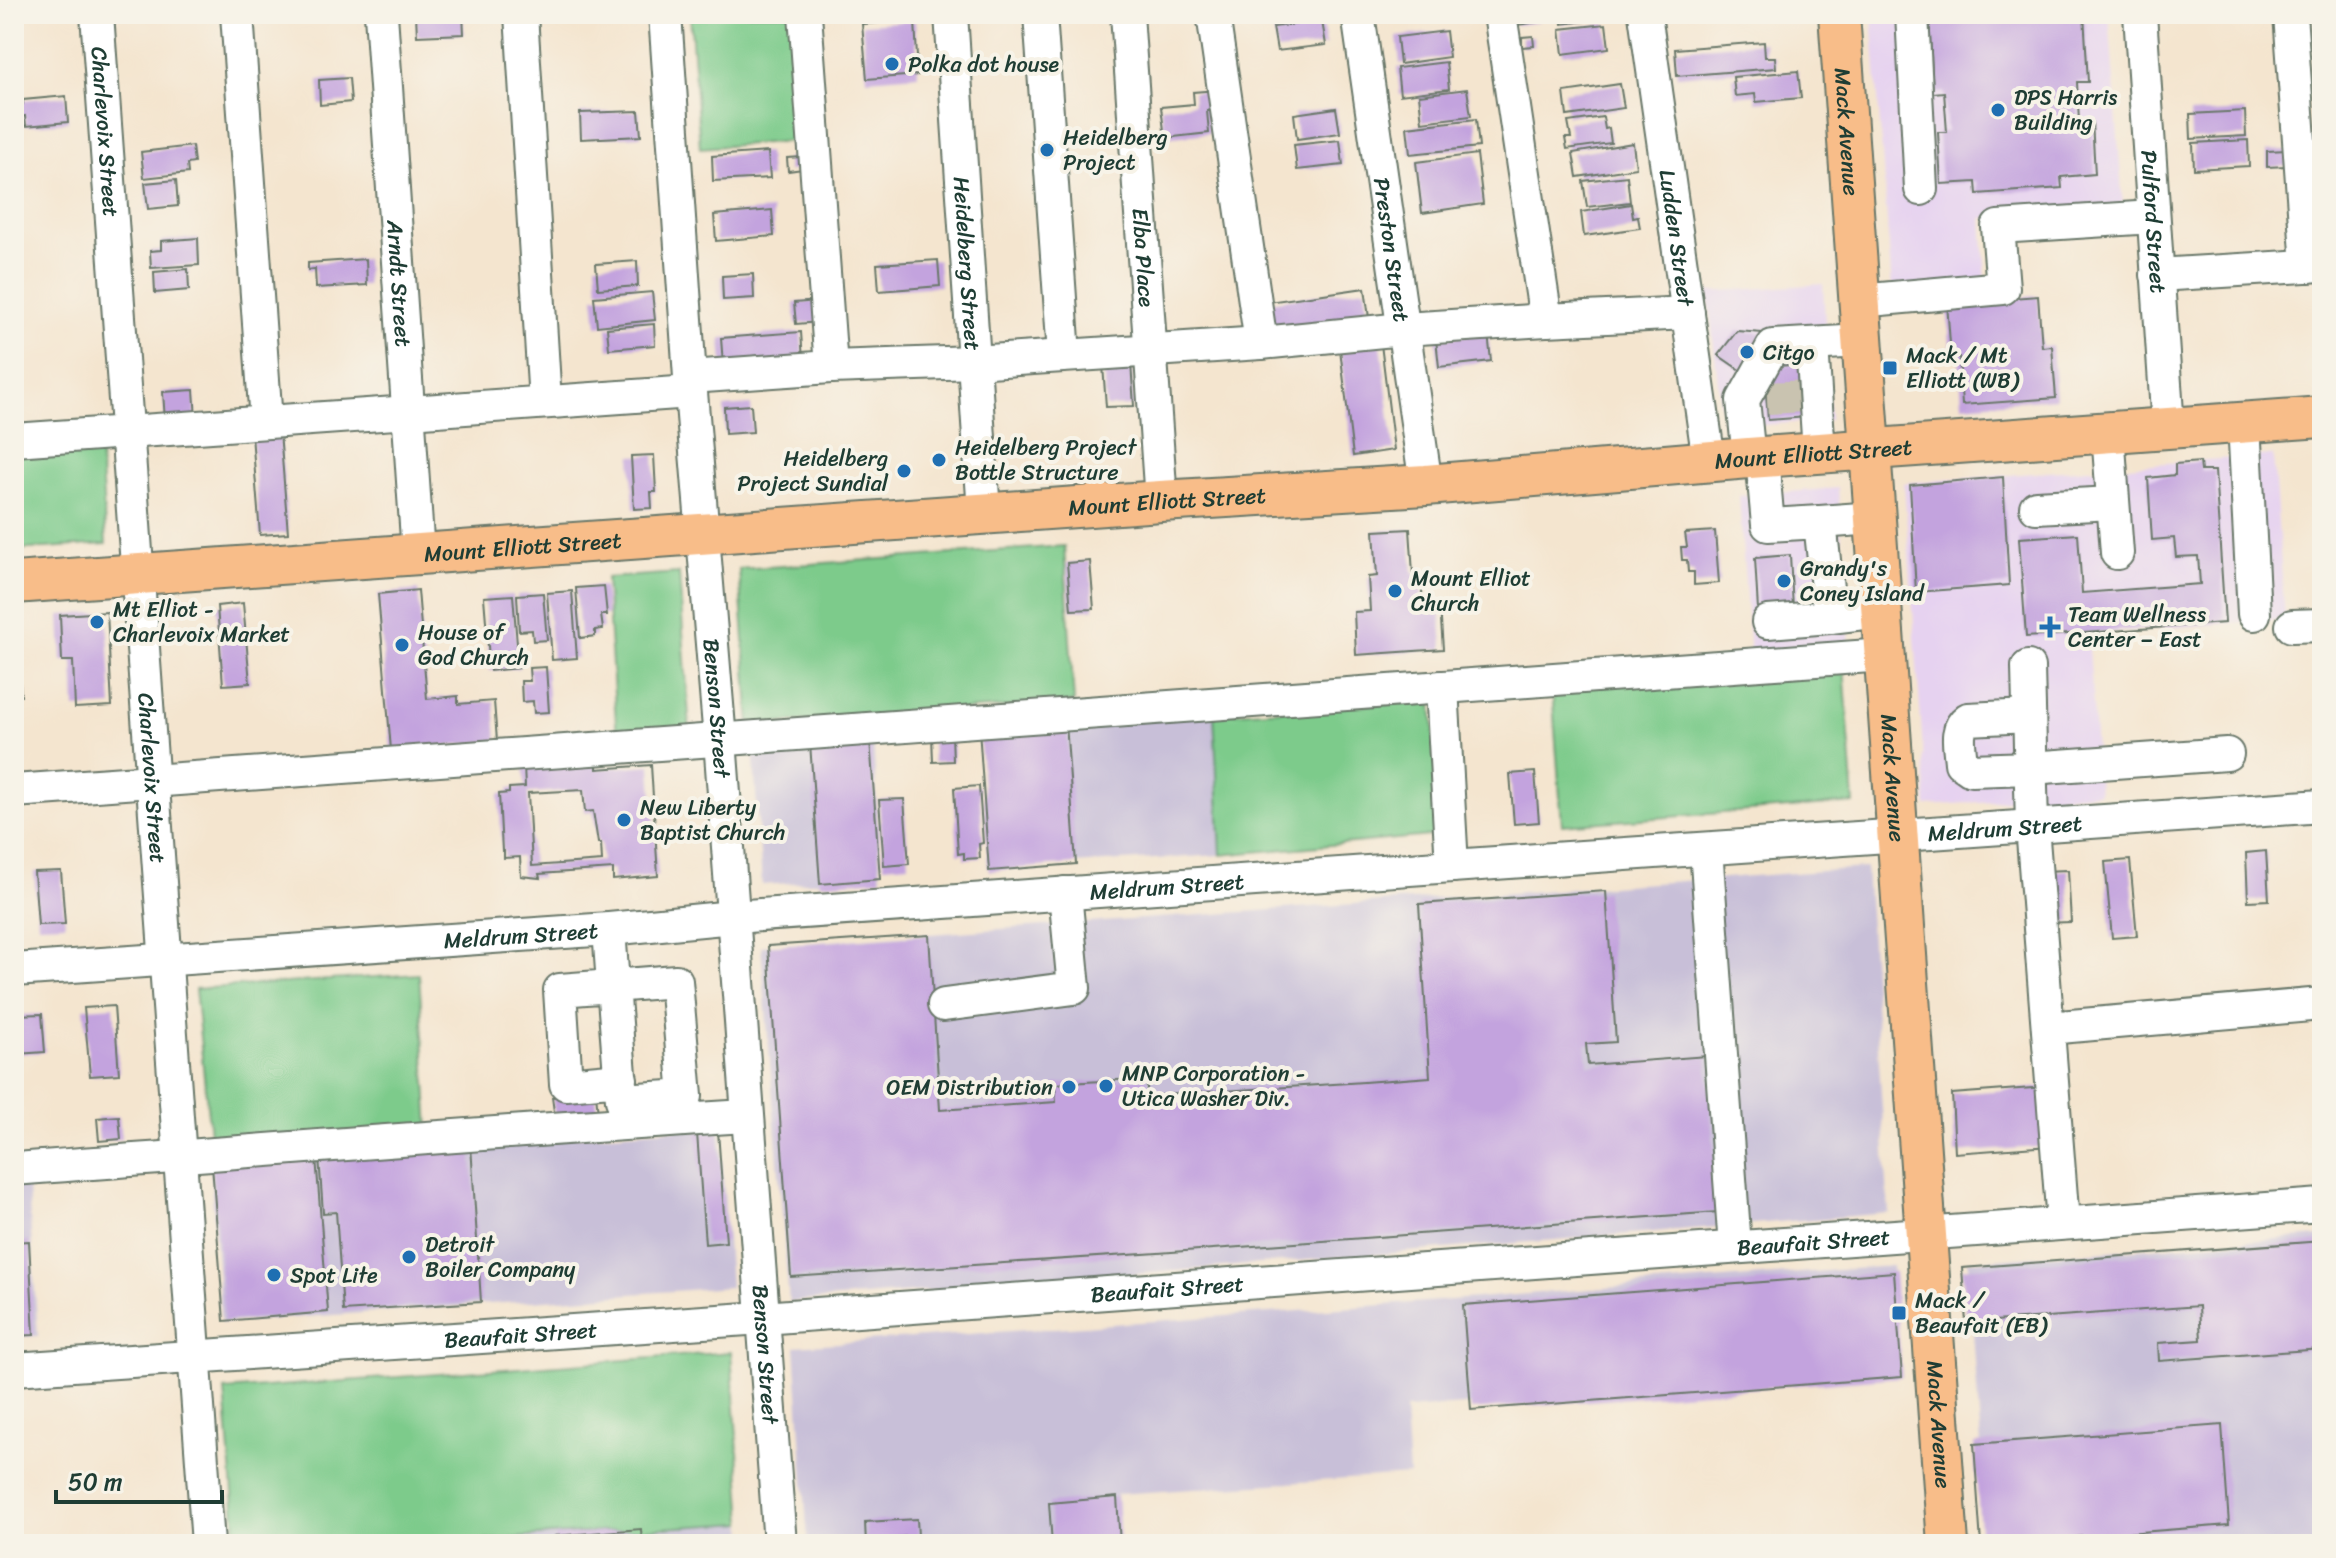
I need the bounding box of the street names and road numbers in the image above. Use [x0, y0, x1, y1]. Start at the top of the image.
street label: Charlevoix Street [79, 45, 131, 218]
street label: Mack Avenue [1823, 66, 1871, 197]
street label: Pulford Street [2129, 149, 2178, 295]
street label: Ludden Street [1647, 167, 1706, 310]
street label: Heidelberg Street [942, 175, 992, 352]
street label: Preston Street [1362, 175, 1421, 325]
street label: Elba Place [1121, 207, 1166, 309]
street label: Arndt Street [375, 218, 423, 348]
street label: Mount Elliott Street [1713, 427, 1914, 481]
street label: Mount Elliott Street [1067, 476, 1268, 528]
street label: Mount Elliott Street [423, 521, 623, 574]
street label: Benson Street [692, 637, 742, 780]
street label: Charlevoix Street [126, 692, 178, 865]
street label: Mack Avenue [1869, 713, 1917, 844]
street label: Meldrum Street [1926, 804, 2084, 853]
street label: Meldrum Street [1088, 862, 1246, 912]
street label: Meldrum Street [442, 911, 600, 960]
street label: Beaufait Street [1736, 1217, 1892, 1267]
street label: Beaufait Street [1089, 1264, 1246, 1314]
street label: Benson Street [741, 1283, 790, 1426]
street label: Beaufait Street [443, 1310, 599, 1360]
street label: Mack Avenue [1915, 1359, 1963, 1490]

